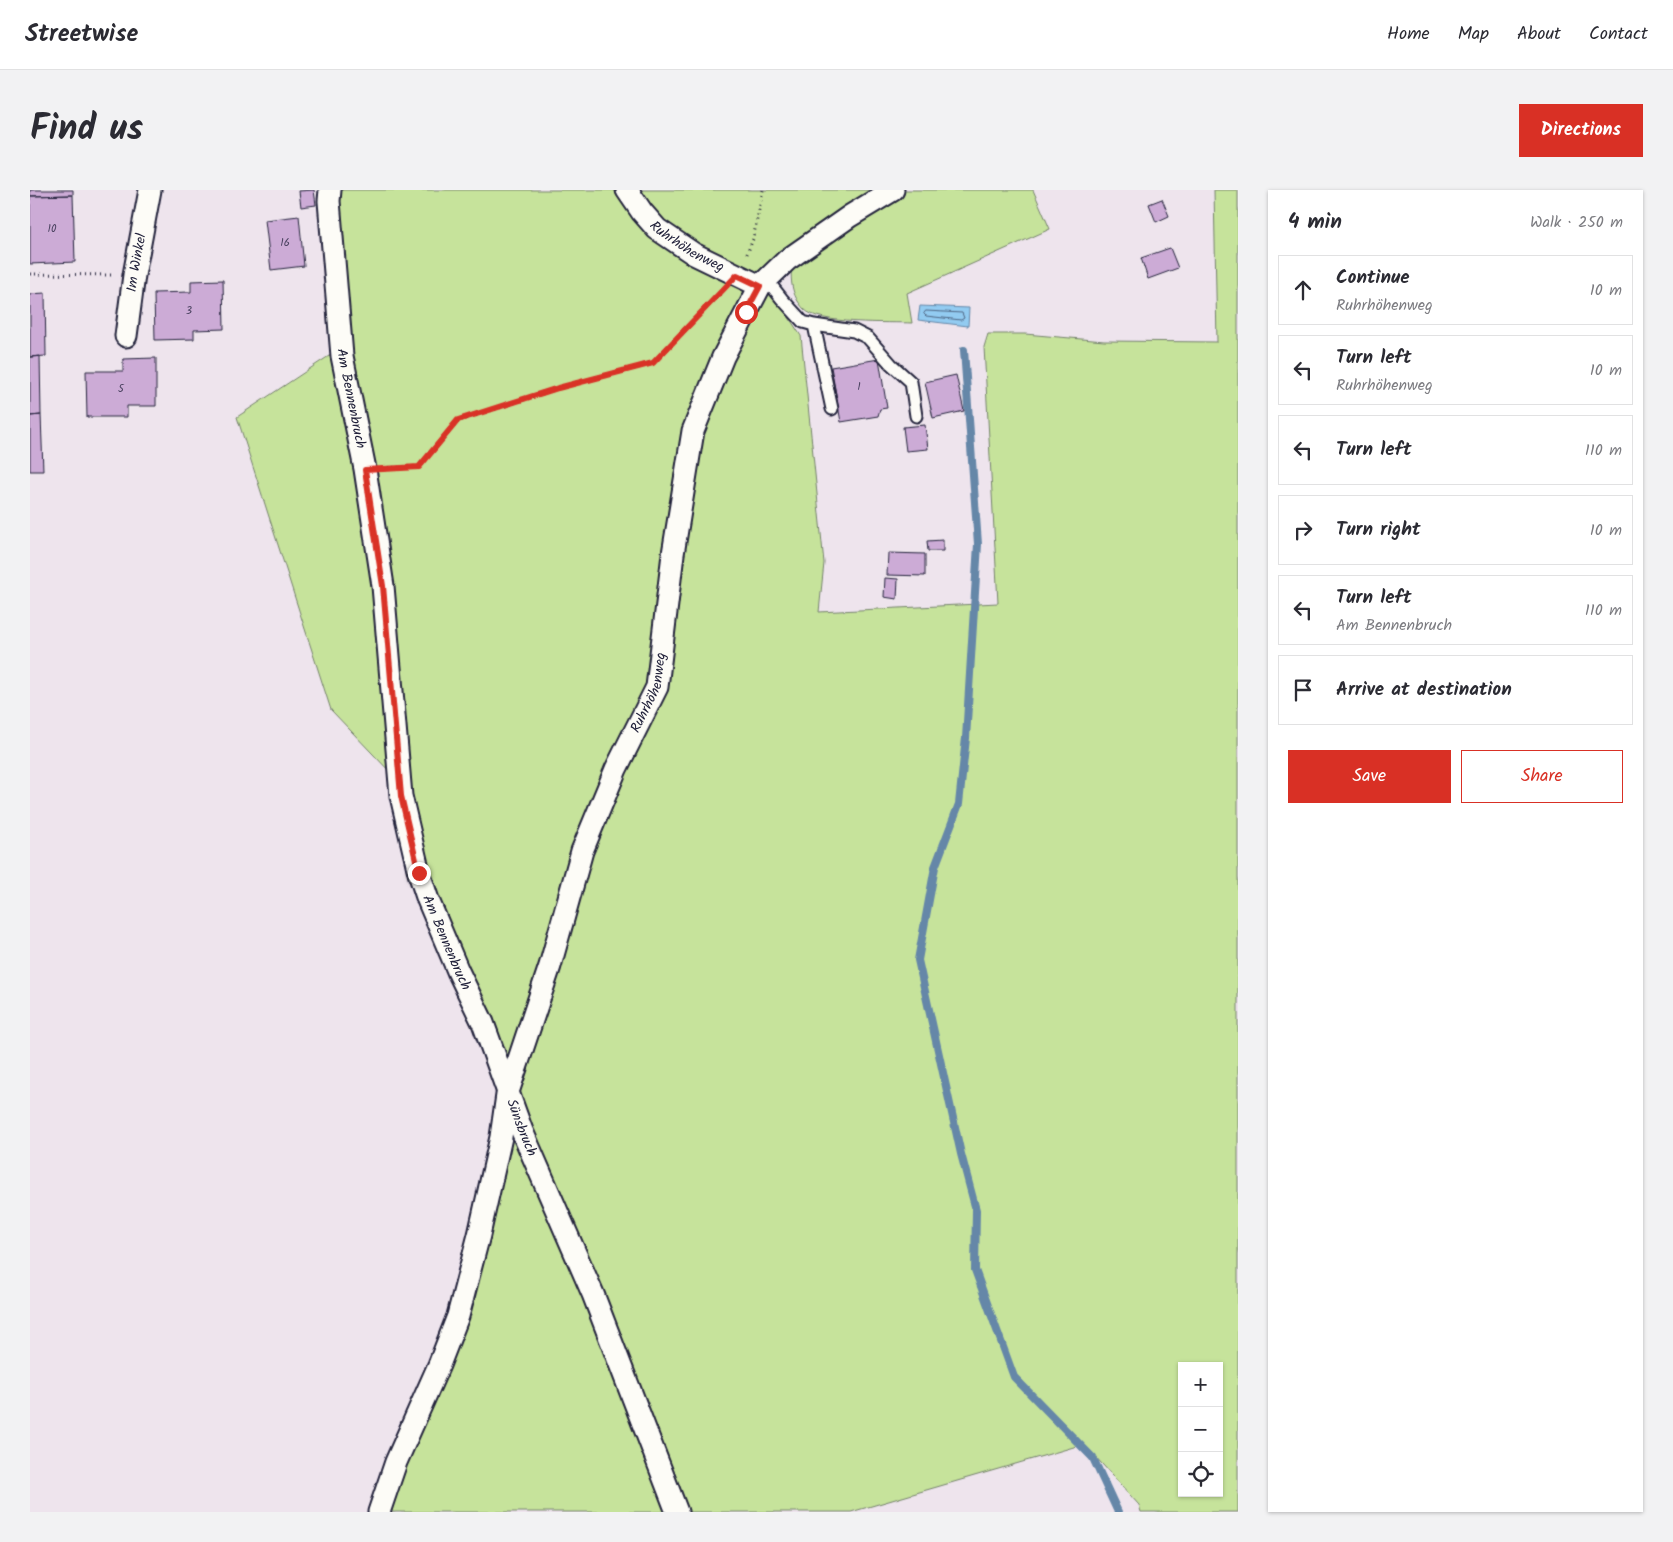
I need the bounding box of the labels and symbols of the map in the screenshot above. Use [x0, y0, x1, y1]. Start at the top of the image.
street label: Ruhrhöhenweg [644, 216, 728, 278]
house number: 10 [48, 220, 57, 238]
street label: Im Winkel [121, 231, 153, 293]
house number: 16 [280, 234, 290, 252]
route start [735, 301, 758, 324]
house number: 3 [186, 302, 192, 320]
street label: Am Bennenbruch [330, 348, 372, 451]
house number: 1 [857, 378, 861, 396]
house number: 5 [118, 380, 125, 398]
street label: Ruhrhöhenweg [625, 651, 672, 737]
route end [408, 862, 431, 885]
street label: Am Bennenbruch [416, 892, 477, 994]
street label: Sünsbruch [500, 1096, 543, 1160]

